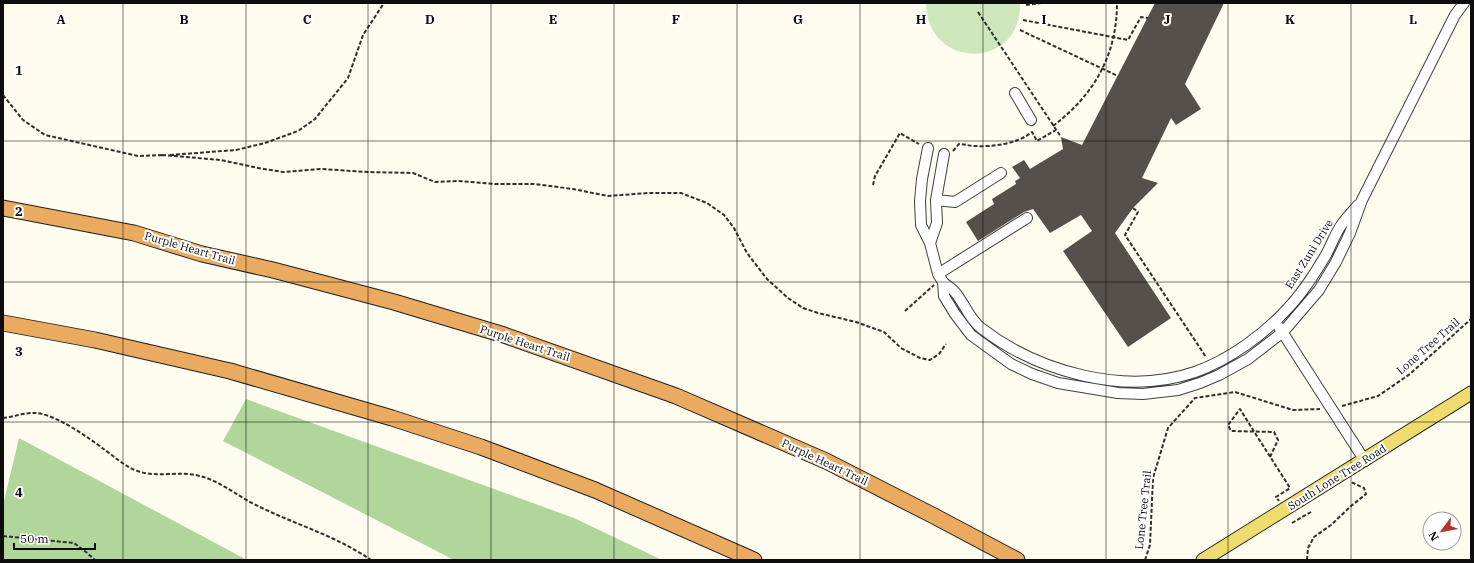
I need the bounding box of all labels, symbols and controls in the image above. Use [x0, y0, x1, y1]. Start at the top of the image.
text: A [56, 11, 66, 28]
text: B [179, 11, 189, 28]
text: C [303, 11, 312, 28]
text: D [425, 11, 435, 28]
text: E [549, 11, 557, 28]
text: F [672, 11, 680, 28]
text: G [793, 11, 803, 28]
text: H [916, 11, 927, 28]
text: I [1042, 11, 1047, 28]
text: J [1164, 11, 1171, 28]
text: K [1285, 11, 1295, 28]
text: L [1409, 11, 1417, 28]
text: 1 [15, 62, 23, 79]
text: 2 [15, 203, 23, 220]
street label: East Zuni Drive [1282, 217, 1336, 291]
street label: Purple Heart Trail [143, 228, 237, 268]
street label: Lone Tree Trail [1394, 315, 1462, 377]
street label: Purple Heart Trail [478, 322, 572, 364]
text: 3 [15, 343, 23, 360]
street label: Purple Heart Trail [780, 436, 870, 488]
street label: South Lone Tree Road [1285, 441, 1389, 513]
street label: Lone Tree Trail [1132, 470, 1154, 550]
text: 4 [15, 484, 23, 501]
north arrow [1422, 511, 1462, 551]
scale bar [14, 525, 95, 551]
text: N [1425, 529, 1442, 544]
text: 50 m [20, 531, 49, 546]

